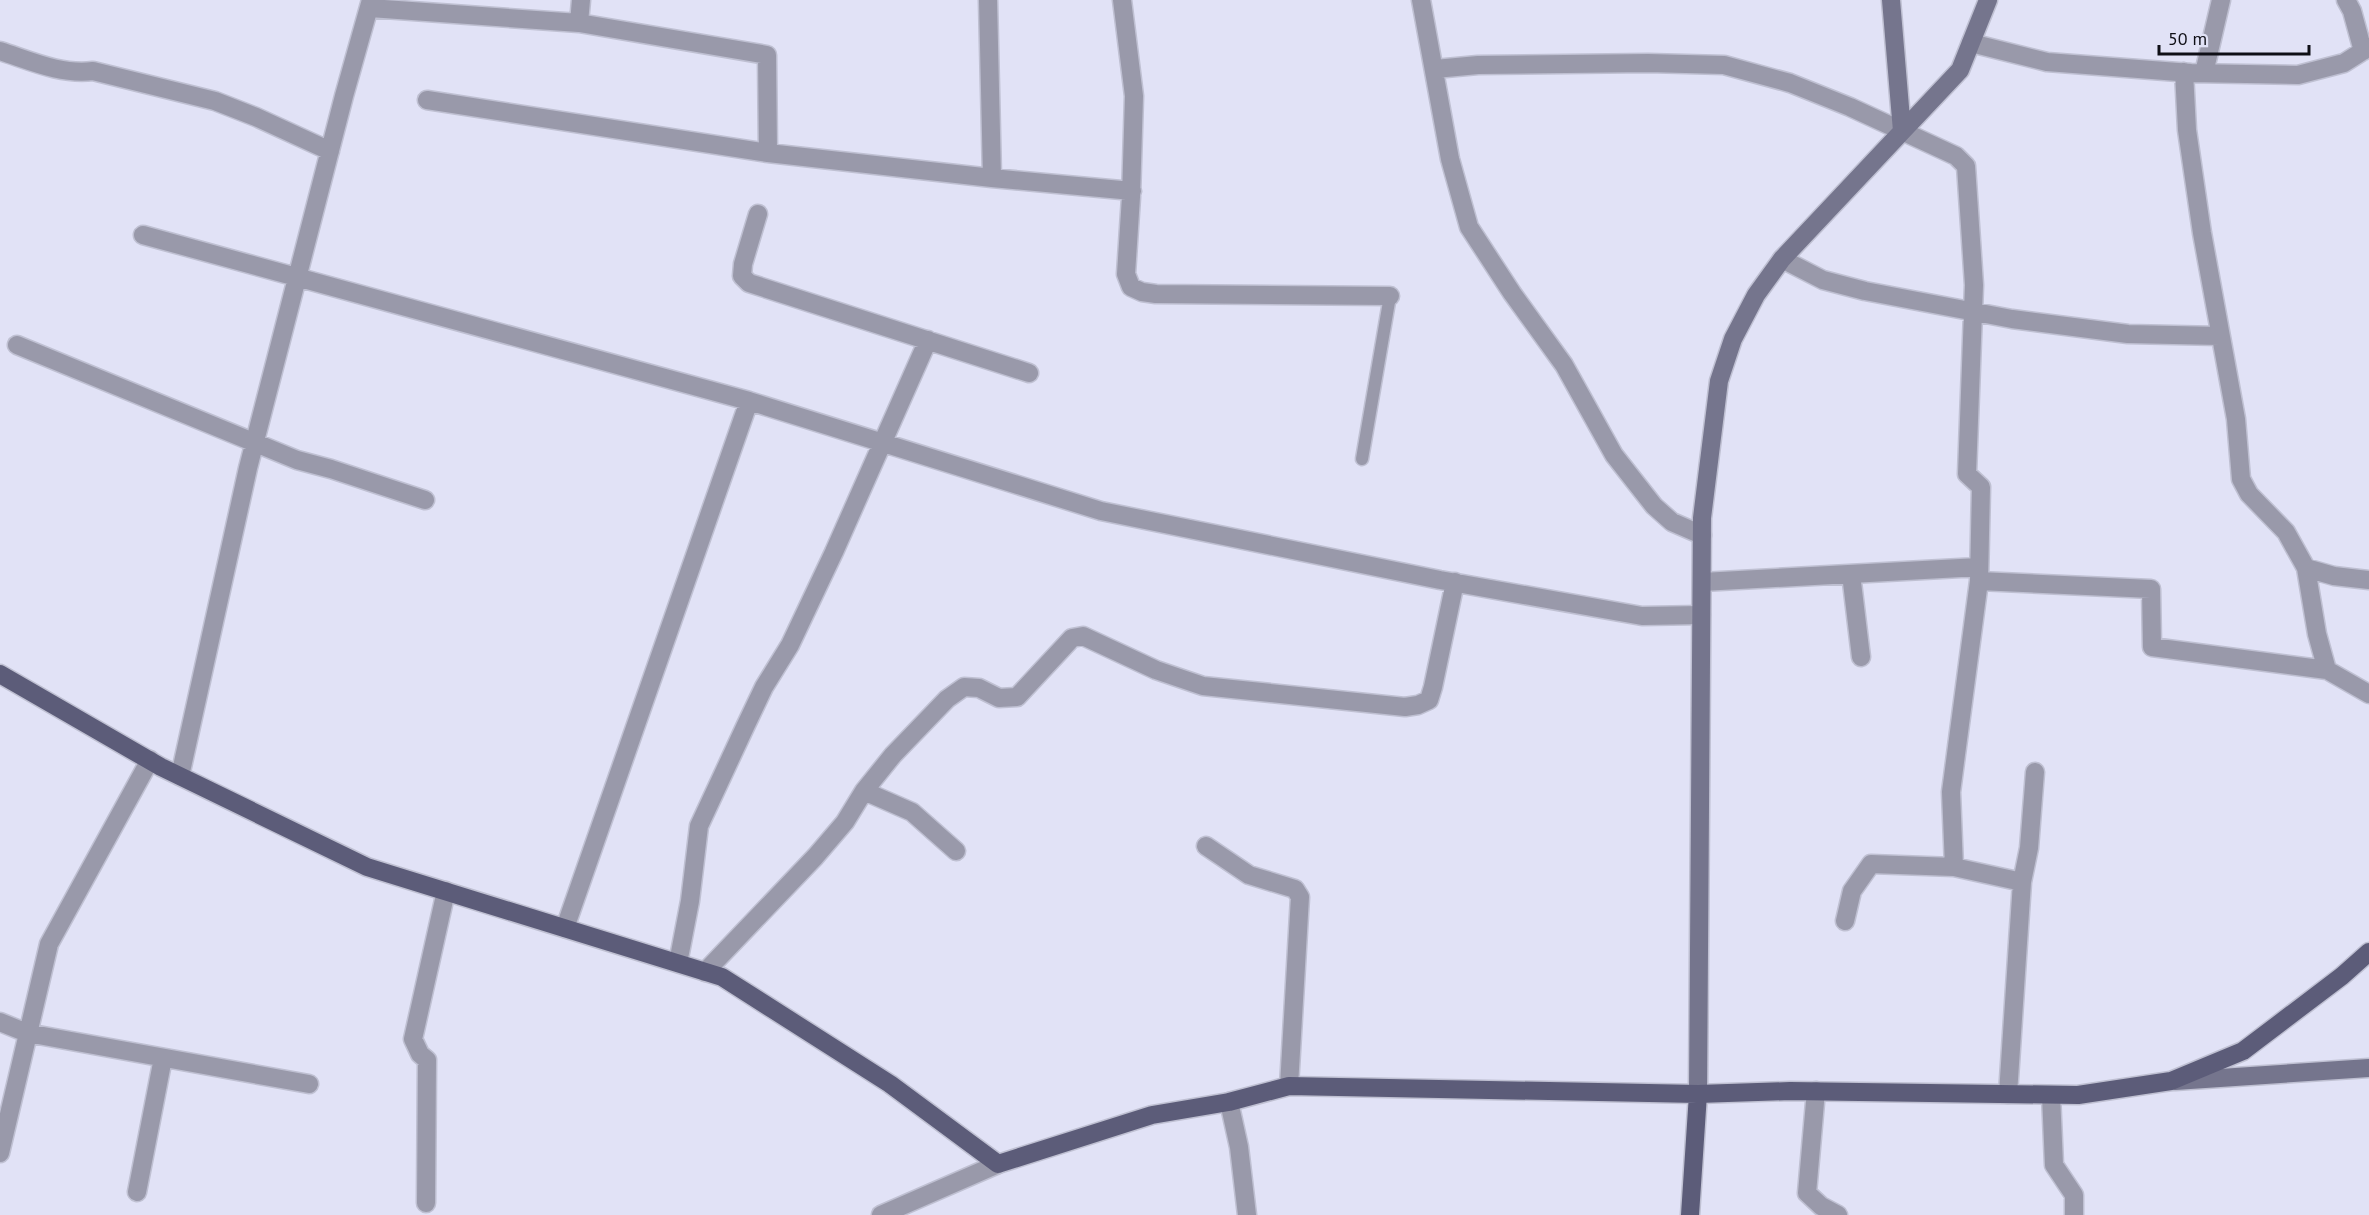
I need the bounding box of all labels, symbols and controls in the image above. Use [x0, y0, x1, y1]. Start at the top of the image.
scale bar [2159, 18, 2309, 56]
text: 50 m [2168, 27, 2207, 50]

